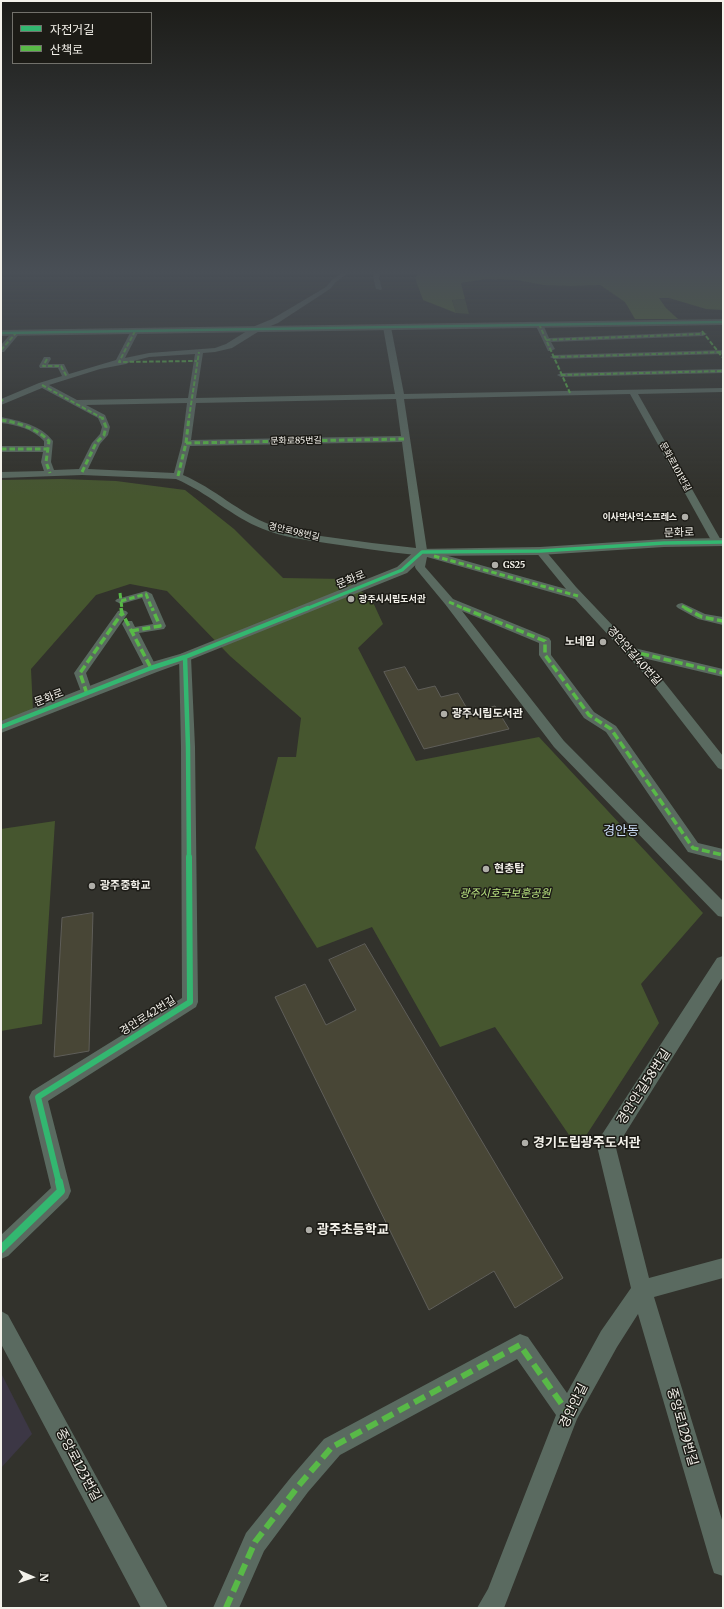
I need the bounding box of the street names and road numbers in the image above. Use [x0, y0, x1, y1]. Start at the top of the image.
street label: 문화로85번길 [270, 435, 322, 447]
street label: 문화로101번길 [657, 441, 693, 493]
street label: 경안로98번길 [267, 521, 321, 543]
street label: 문화로 [664, 526, 694, 540]
street label: 문화로 [334, 568, 368, 592]
street label: 경안안길40번길 [604, 624, 664, 688]
street label: 문화로 [32, 686, 66, 710]
street label: 경안로42번길 [118, 994, 178, 1038]
street label: 경안안길58번길 [614, 1046, 674, 1128]
street label: 경안안길 [557, 1381, 591, 1431]
street label: 중앙로129번길 [663, 1386, 701, 1468]
street label: 중앙로123번길 [52, 1426, 104, 1504]

